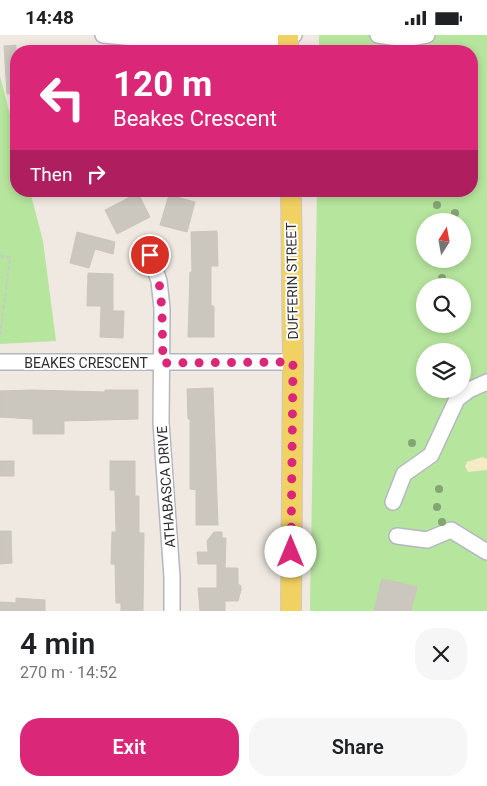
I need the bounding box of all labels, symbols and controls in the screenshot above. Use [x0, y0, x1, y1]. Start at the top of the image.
text: 14:48 [25, 6, 74, 29]
text: 120 m [113, 64, 212, 105]
icon: left [30, 65, 95, 130]
text: Beakes Crescent [113, 106, 277, 131]
icon: right [82, 160, 110, 188]
text: Then [30, 163, 72, 186]
north arrow [416, 213, 471, 267]
map controls [416, 213, 471, 398]
street label: DUFFERIN STREET [283, 222, 301, 340]
pin [129, 234, 171, 276]
icon: arrive [136, 241, 164, 269]
button: search [416, 278, 471, 333]
button: layers [416, 343, 471, 398]
street label: BEAKES CRESCENT [24, 355, 148, 371]
street label: ATHABASCA DRIVE [154, 425, 178, 549]
position arrow [264, 525, 316, 577]
text: 4 min [20, 626, 95, 661]
button: close [415, 628, 467, 680]
text: 270 m · 14:52 [20, 663, 117, 682]
button: Exit [20, 718, 239, 776]
button: Share [249, 718, 467, 776]

